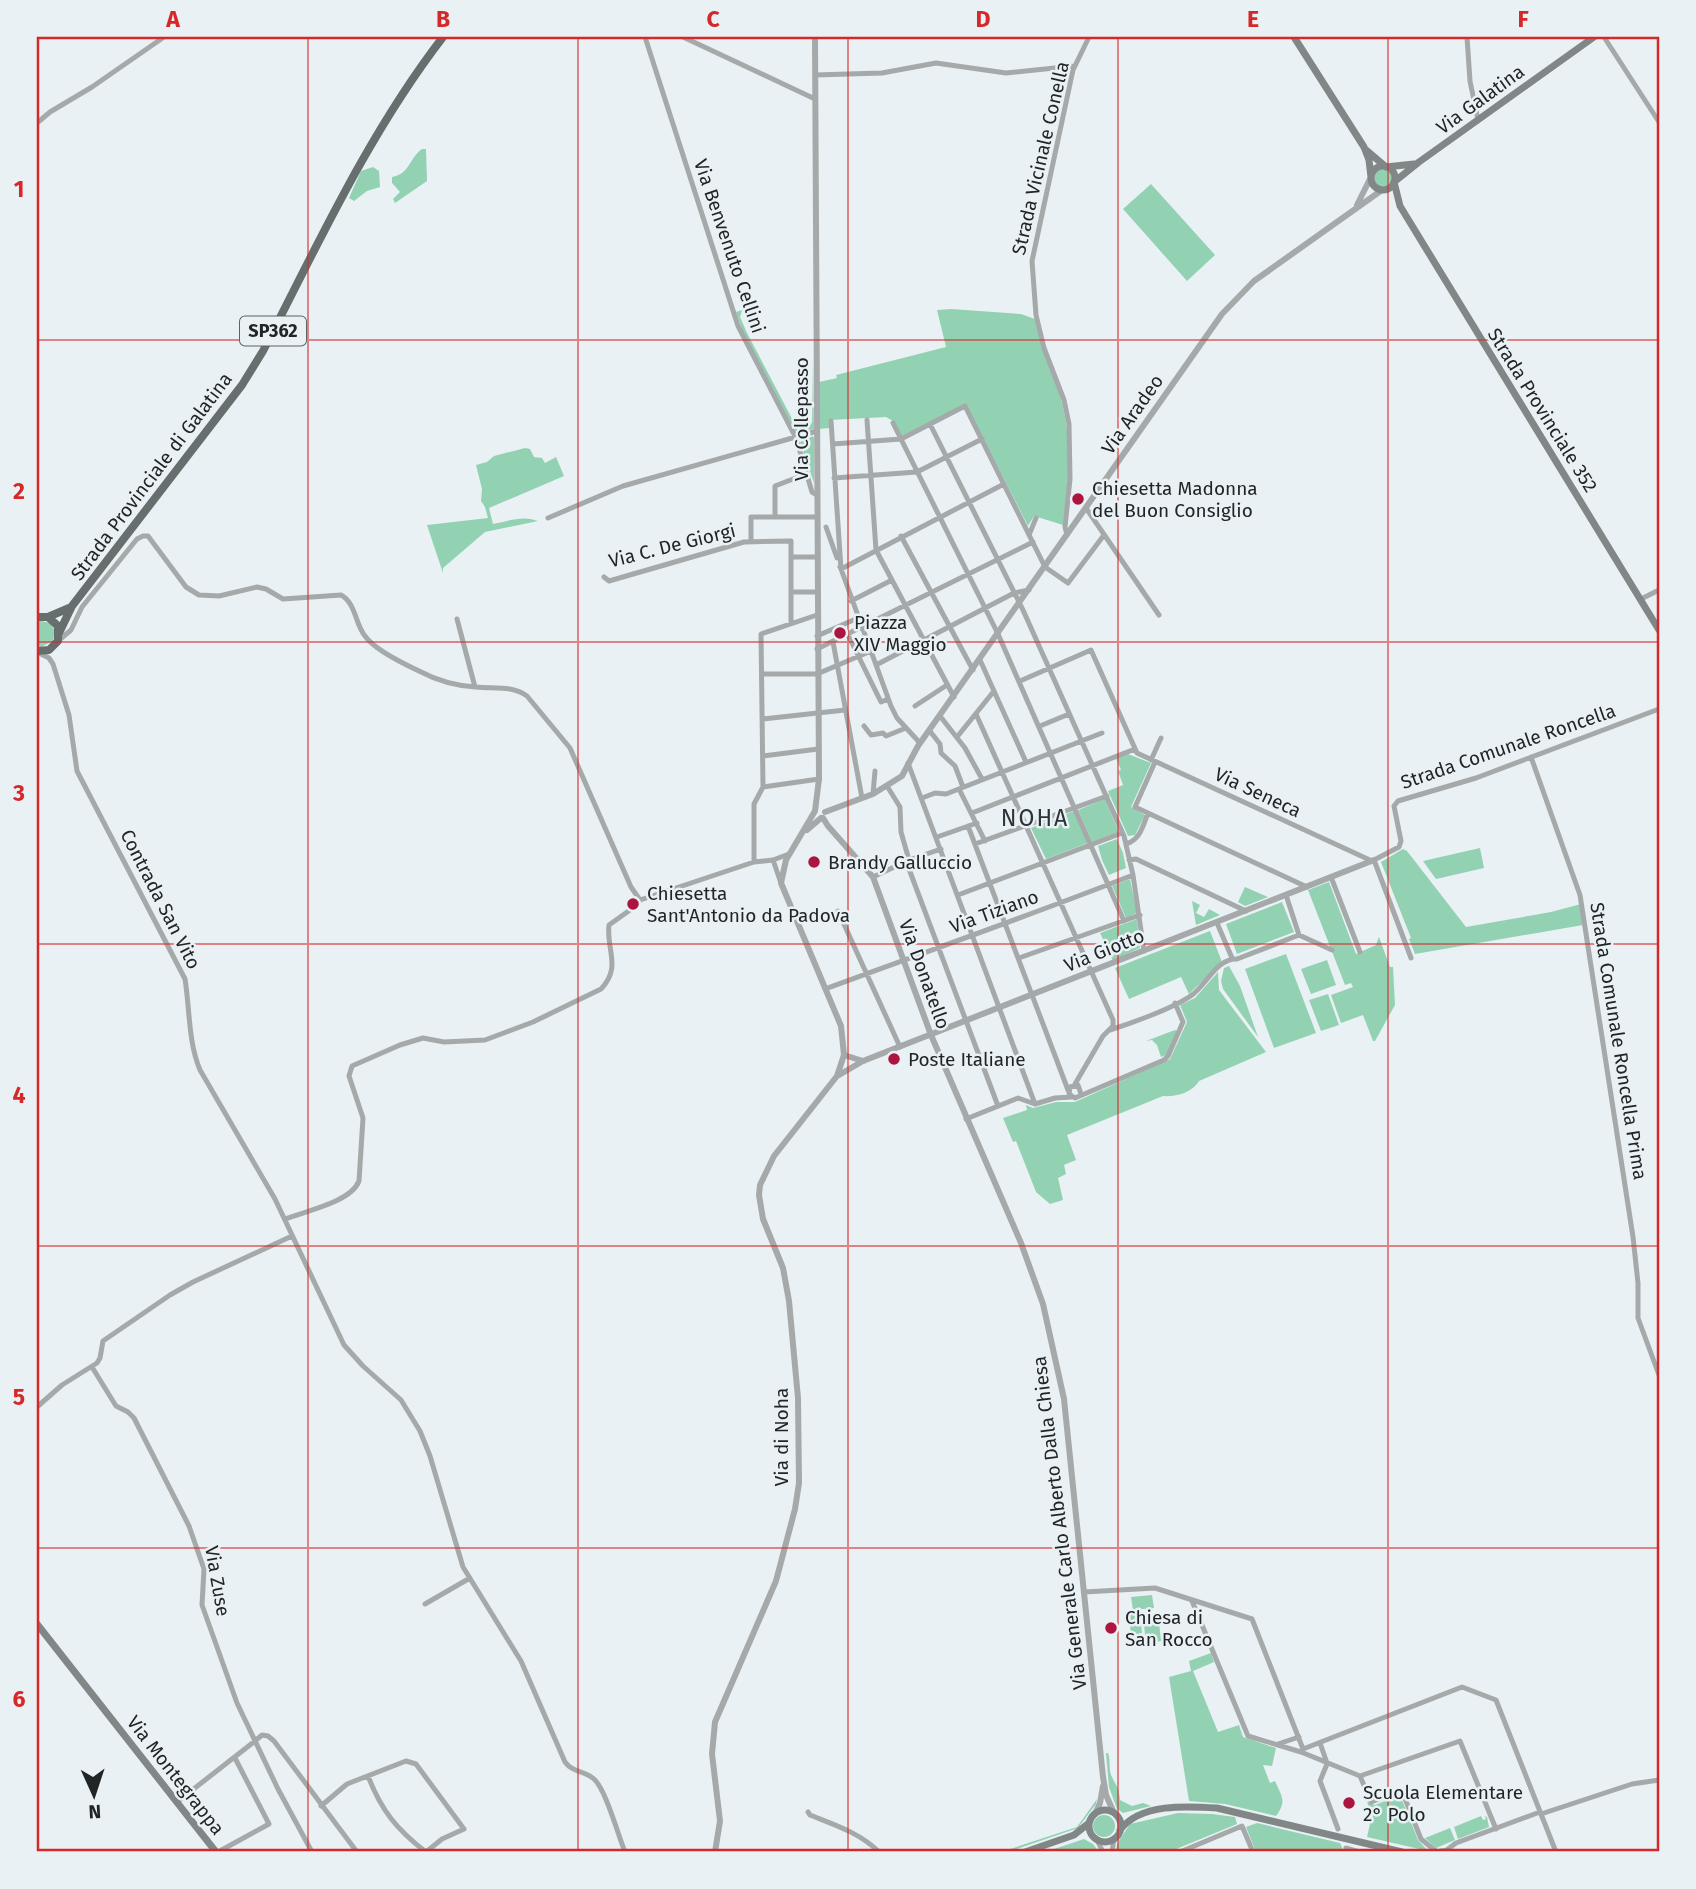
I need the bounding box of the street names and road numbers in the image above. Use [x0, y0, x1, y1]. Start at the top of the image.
street label: Strada Vicinale Conella [1007, 59, 1074, 257]
street label: Via Galatina [1432, 60, 1529, 139]
street label: Via Benvenuto Cellini [689, 156, 770, 336]
road number: SP362 [240, 316, 306, 346]
street label: Strada Provinciale 352 [1483, 324, 1602, 496]
street label: Via Collepasso [790, 357, 813, 481]
street label: Strada Provinciale di Galatina [66, 368, 237, 585]
street label: Via Aradeo [1097, 370, 1168, 459]
street label: Via C. De Giorgi [606, 519, 738, 572]
street label: Strada Comunale Roncella [1398, 699, 1619, 794]
street label: Via Seneca [1211, 762, 1305, 822]
street label: Contrada San Vito [115, 826, 206, 973]
street label: Via Tiziano [947, 885, 1042, 938]
street label: Strada Comunale Roncella Prima [1585, 901, 1652, 1181]
street label: Via Donatello [894, 916, 955, 1032]
street label: Via Giotto [1061, 924, 1148, 977]
street label: Via Generale Carlo Alberto Dalla Chiesa [1028, 1355, 1091, 1691]
street label: Via di Noha [770, 1388, 793, 1486]
street label: Via Zuse [200, 1544, 235, 1618]
street label: Via Montegrappa [122, 1711, 229, 1839]

